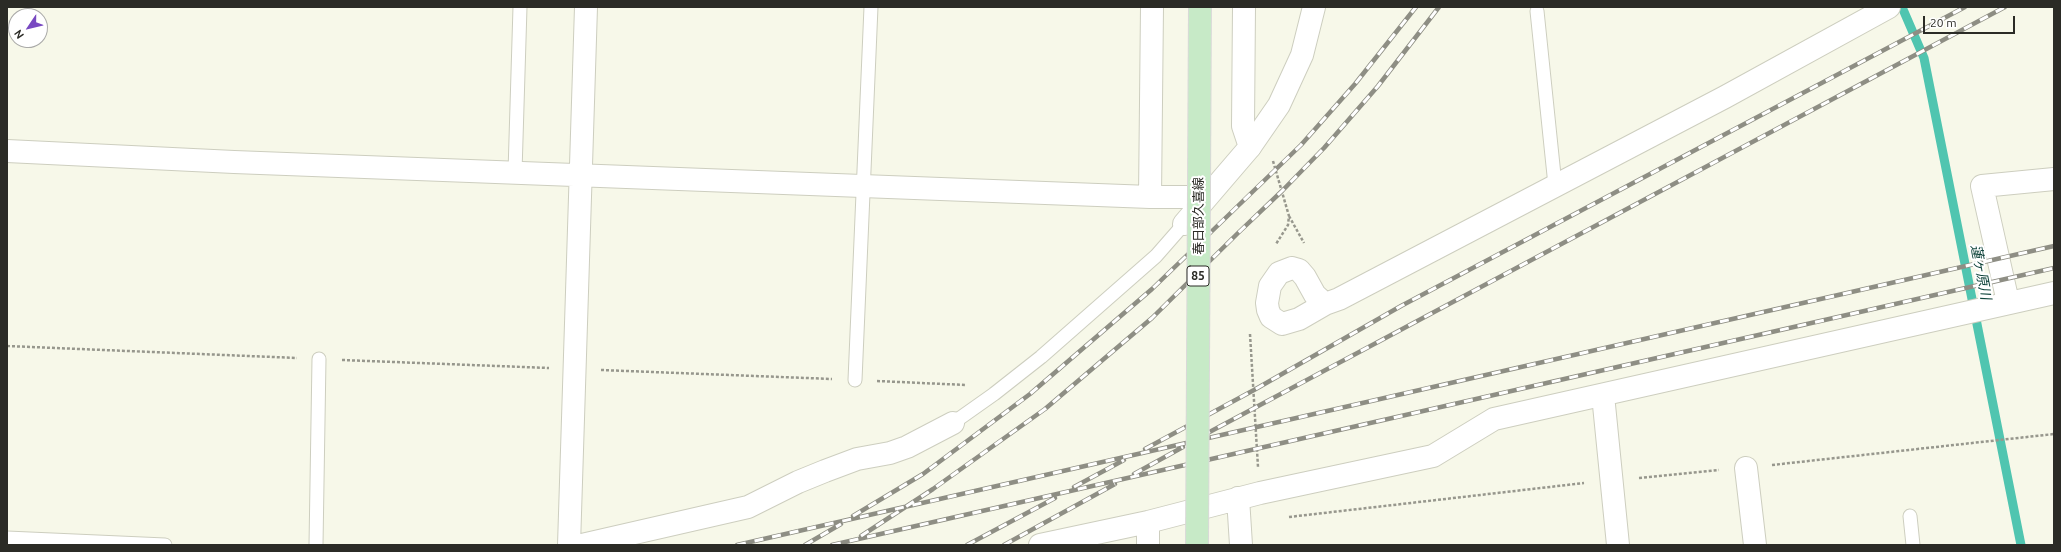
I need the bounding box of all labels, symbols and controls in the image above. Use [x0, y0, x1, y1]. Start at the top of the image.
north arrow [8, 8, 48, 48]
scale bar [1925, 8, 2017, 34]
text: 20 m [1930, 16, 1957, 29]
text: N [12, 28, 26, 41]
street label: 春日部久喜線 [1191, 177, 1207, 255]
water label: 蓮ヶ原川 [1967, 243, 1995, 301]
road number: 85 [1187, 266, 1209, 286]

